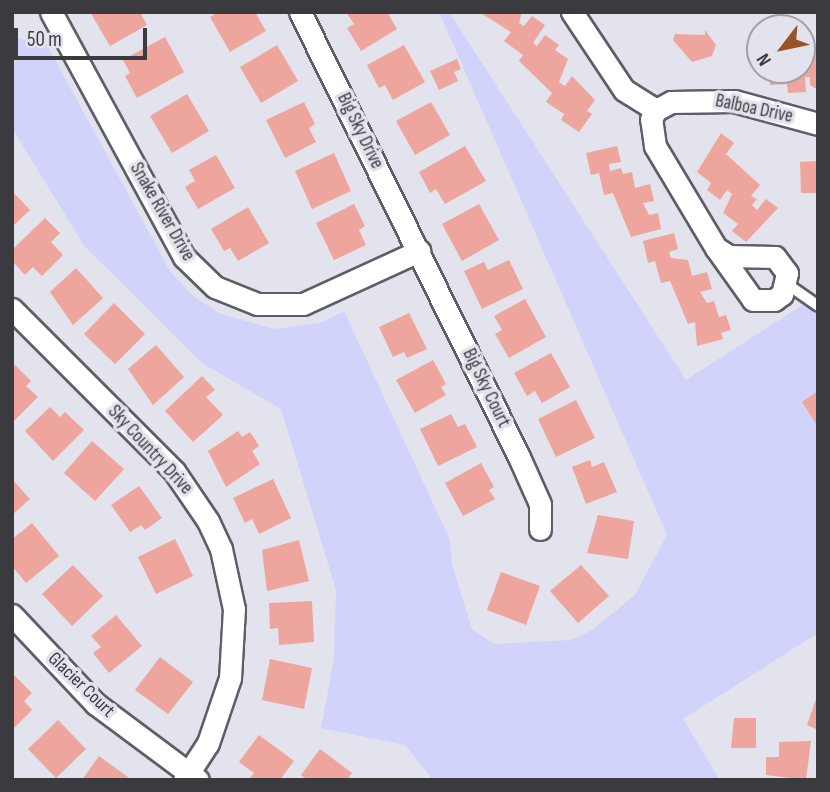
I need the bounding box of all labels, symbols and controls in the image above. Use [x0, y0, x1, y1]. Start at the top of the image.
scale bar [18, 14, 150, 58]
north arrow [746, 14, 816, 84]
text: 50 m [27, 27, 62, 52]
text: N [752, 49, 777, 70]
street label: Big Sky Drive [332, 89, 388, 173]
street label: Balboa Drive [713, 90, 795, 128]
street label: Snake River Drive [125, 159, 199, 265]
street label: Big Sky Court [457, 345, 515, 431]
street label: Sky Country Drive [103, 401, 197, 499]
street label: Glacier Court [43, 648, 119, 722]

